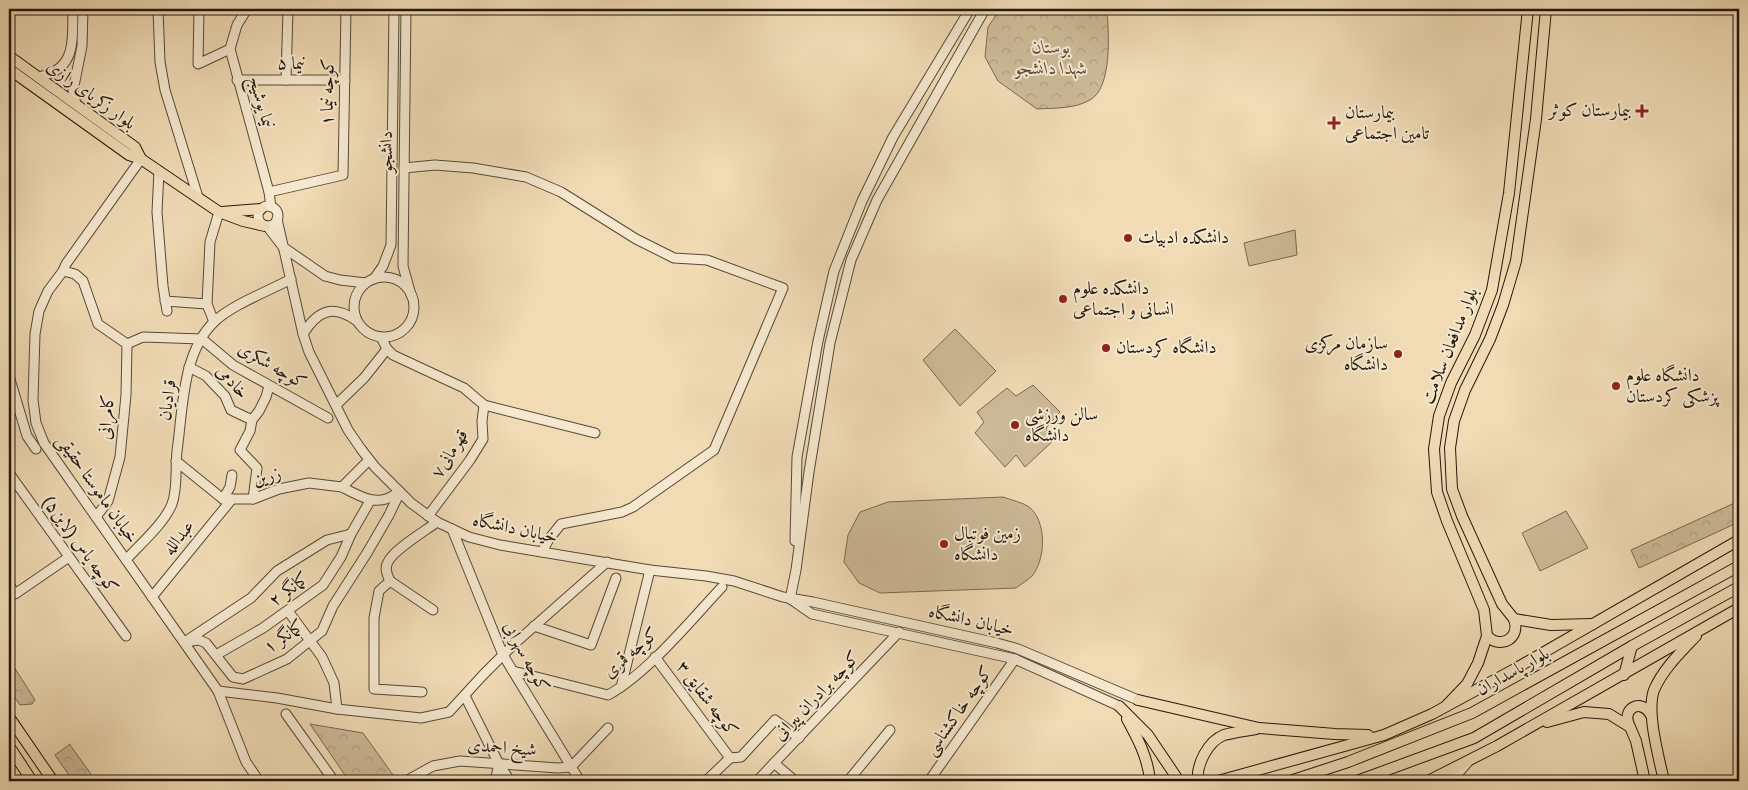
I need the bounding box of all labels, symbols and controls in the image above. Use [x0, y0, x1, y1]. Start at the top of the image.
park label: بوستان شهدا دانشجو [1014, 37, 1087, 80]
street label: نیما ۵ [277, 53, 305, 75]
street label: بلوار زکریای رازی [42, 55, 140, 135]
street label: کوچه نیما ۱ [316, 58, 341, 126]
street label: نیما یوشیج [239, 73, 279, 132]
place label: بیمارستان کوثر [1547, 100, 1631, 122]
place label: بیمارستان تامین اجتماعی [1345, 102, 1430, 145]
marker: بیمارستان کوثر [1635, 104, 1649, 118]
marker: بیمارستان تامین اجتماعی [1327, 116, 1341, 130]
street label: دانشجو [376, 131, 398, 175]
place label: دانشکده ادبیات [1138, 227, 1229, 249]
marker: دانشکده ادبیات [1122, 232, 1134, 244]
place label: دانشکده علوم انسانی و اجتماعی [1073, 278, 1174, 321]
street label: بلوار مدافعان سلامت [1417, 284, 1483, 408]
marker: دانشکده علوم انسانی و اجتماعی [1057, 293, 1069, 305]
place label: سازمان مرکزی دانشگاه [1305, 333, 1388, 376]
place label: دانشگاه کردستان [1116, 335, 1217, 359]
street label: کوچه شکری [233, 338, 310, 395]
marker: دانشگاه کردستان [1100, 342, 1112, 354]
marker: سازمان مرکزی دانشگاه [1392, 348, 1404, 360]
street label: خادمی [211, 360, 253, 404]
place label: دانشگاه علوم پزشکی کردستان [1626, 363, 1720, 409]
street label: قرادیان [154, 378, 182, 422]
marker: دانشگاه علوم پزشکی کردستان [1610, 380, 1622, 392]
street label: کامرانی [94, 393, 121, 441]
place label: سالن ورزشی دانشگاه [1025, 404, 1098, 447]
marker: سالن ورزشی دانشگاه [1009, 419, 1021, 431]
street label: قهرمانی۷ [427, 426, 473, 482]
street label: خیابان ماموستا حقیقی [50, 430, 143, 548]
street label: زرین [250, 462, 284, 492]
street label: کوچه یاس (لاین۵) [36, 492, 123, 599]
street label: خیابان دانشگاه [470, 507, 560, 549]
street label: عبدالله [158, 516, 200, 560]
place label: زمین فوتبال دانشگاه [954, 523, 1021, 566]
marker: زمین فوتبال دانشگاه [938, 538, 950, 550]
street label: کمانگر ۲ [264, 567, 313, 612]
street label: خیابان دانشگاه [926, 599, 1016, 641]
street label: کمانگر ۱ [259, 615, 308, 658]
street label: کوچه سهرابی [497, 618, 554, 697]
street label: کوچه قمری [599, 623, 664, 684]
street label: بلوار پاسداران [1473, 643, 1554, 702]
street label: کوچه برادران پیرانی [769, 647, 866, 746]
street label: کوچه شقایق ۳ [670, 657, 743, 742]
street label: کوچه خاکشناسی [920, 662, 999, 761]
street label: شیخ احمدی [466, 735, 537, 765]

